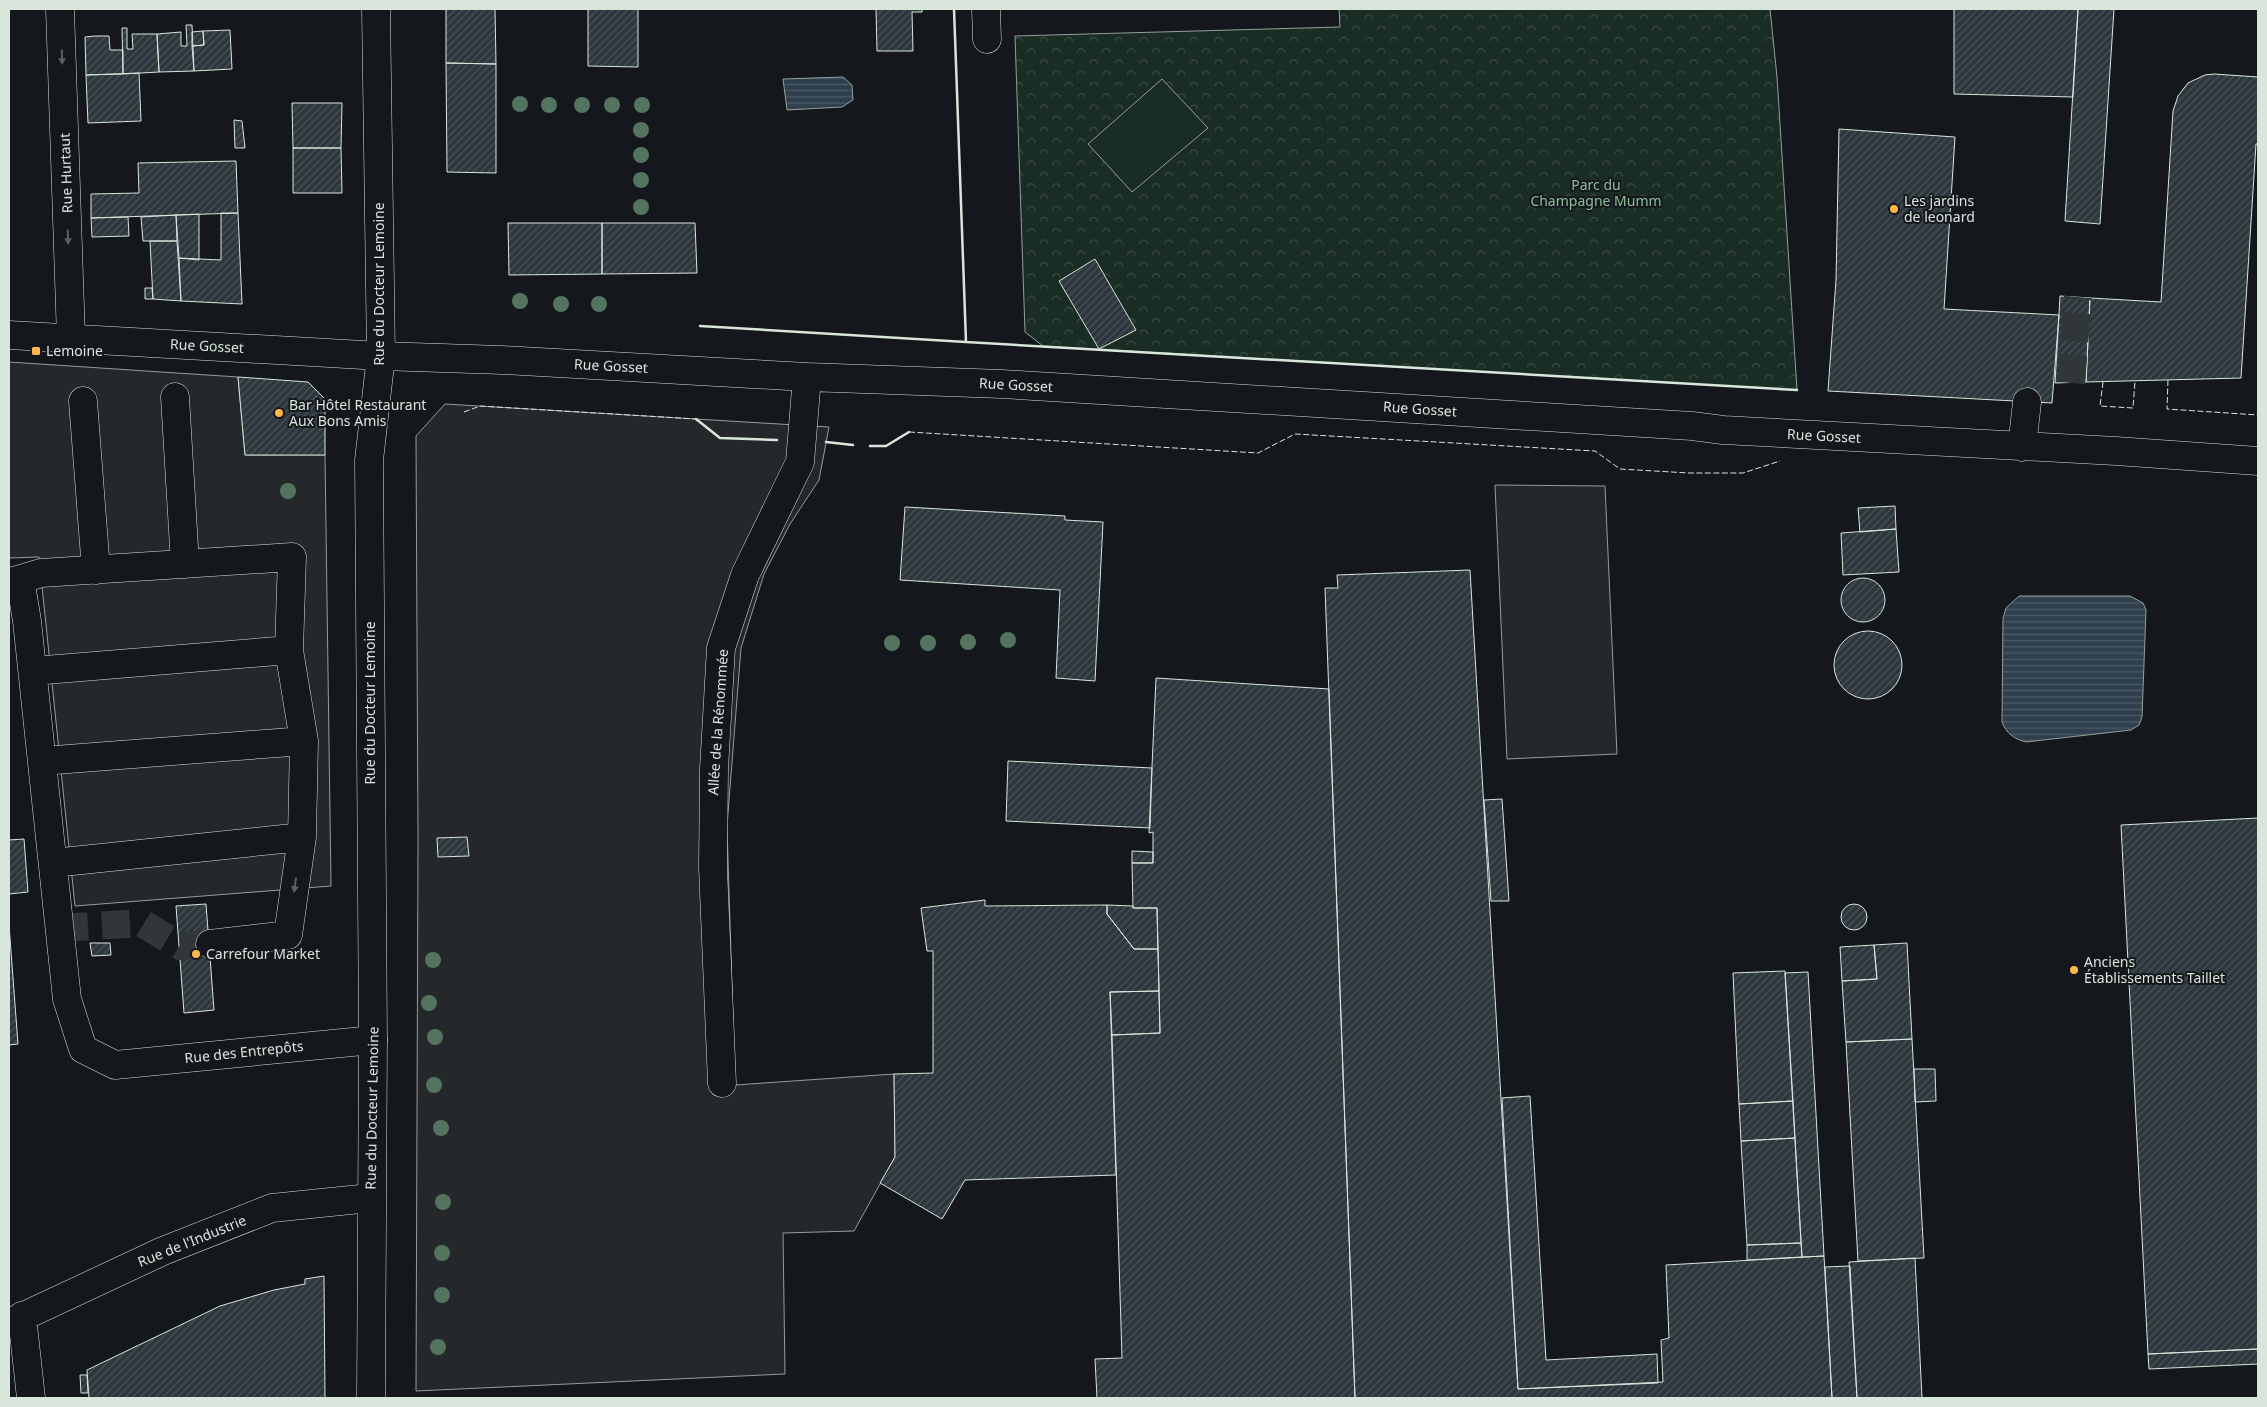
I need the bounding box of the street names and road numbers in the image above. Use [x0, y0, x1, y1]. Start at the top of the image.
street label: Rue Hurtaut [55, 133, 76, 213]
street label: Rue du Docteur Lemoine [369, 202, 388, 366]
street label: Rue Gosset [170, 334, 244, 357]
street label: Rue Gosset [574, 354, 648, 377]
street label: Rue Gosset [979, 373, 1053, 396]
street label: Rue Gosset [1383, 396, 1458, 421]
street label: Rue Gosset [1787, 424, 1861, 447]
street label: Rue du Docteur Lemoine [360, 621, 379, 785]
street label: Allée de la Rénommée [703, 648, 732, 796]
street label: Rue du Docteur Lemoine [361, 1026, 382, 1190]
street label: Rue des Entrepôts [184, 1036, 305, 1067]
street label: Rue de l'Industrie [135, 1210, 249, 1271]

